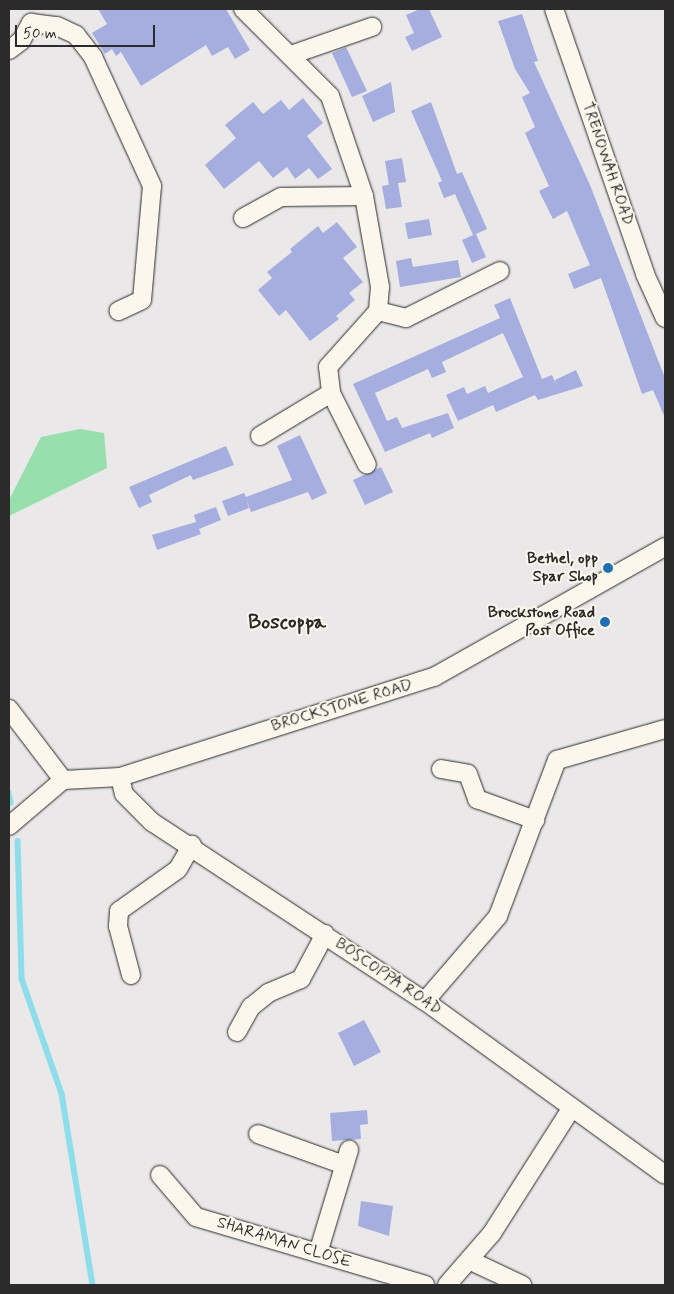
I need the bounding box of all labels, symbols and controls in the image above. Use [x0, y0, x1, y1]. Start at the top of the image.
scale bar [18, 15, 158, 47]
text: 50 m [23, 24, 57, 44]
street label: TRENOWAH ROAD [577, 101, 637, 227]
place label: Bethel, opp Spar Shop [527, 549, 598, 587]
marker: Bethel, opp Spar Shop [602, 562, 614, 574]
place label: Brockstone Road Post Office [488, 603, 595, 641]
district label: Boscoppa [248, 609, 326, 635]
marker: Brockstone Road Post Office [599, 616, 611, 628]
street label: BROCKSTONE ROAD [269, 675, 415, 737]
street label: BOSCOPPA ROAD [332, 935, 444, 1019]
street label: SHARAMAN CLOSE [214, 1213, 354, 1273]

